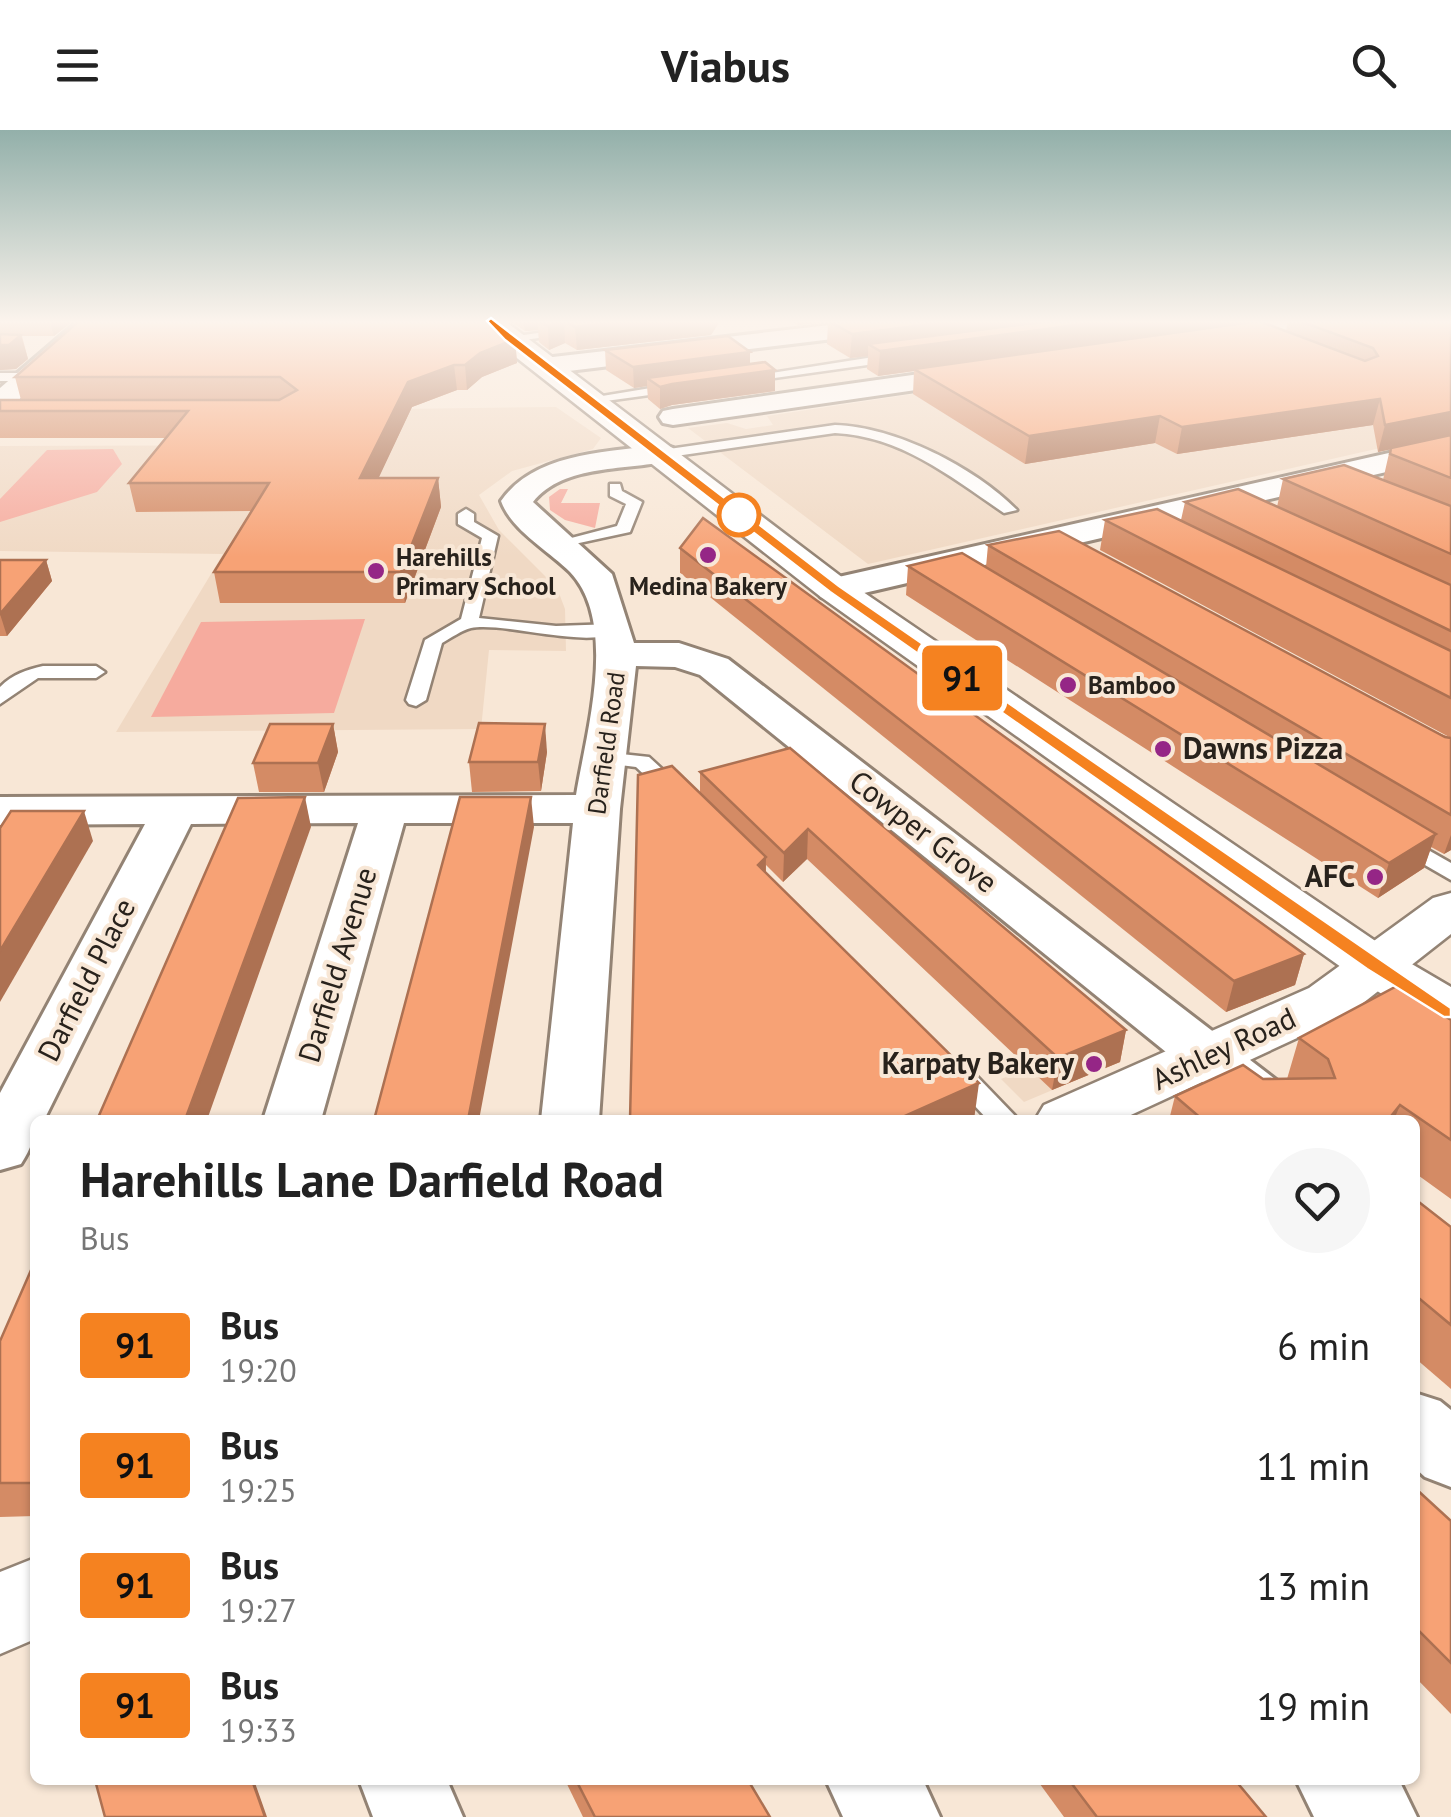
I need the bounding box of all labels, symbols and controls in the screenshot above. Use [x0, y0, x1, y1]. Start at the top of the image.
text: Viabus [661, 36, 790, 94]
icon: menu [50, 38, 105, 93]
icon: search [1346, 38, 1401, 93]
unlabelled marker [718, 494, 760, 536]
place label: Harehills Primary School [396, 541, 556, 602]
marker: Medina Bakery [697, 544, 719, 566]
marker: Harehills Primary School [365, 560, 387, 582]
place label: Medina Bakery [629, 570, 788, 602]
line badge: 91 [917, 646, 1007, 710]
text: 91 [942, 655, 982, 701]
place label: Bamboo [1088, 669, 1176, 701]
street label: Darfield Road [580, 670, 632, 816]
marker: Bamboo [1057, 674, 1079, 696]
place label: Dawns Pizza [1183, 728, 1343, 767]
marker: Dawns Pizza [1152, 738, 1174, 760]
street label: Cowper Grove [842, 761, 1006, 901]
place label: AFC [1305, 856, 1355, 895]
street label: Darfield Avenue [288, 862, 385, 1067]
marker: AFC [1364, 866, 1386, 888]
street label: Darfield Place [28, 891, 143, 1067]
street label: Ashley Road [1145, 997, 1302, 1098]
place label: Karpaty Bakery [882, 1043, 1075, 1082]
marker: Karpaty Bakery [1083, 1053, 1105, 1075]
text: Harehills Lane Darfield Road [80, 1148, 664, 1210]
button: heart [1265, 1148, 1370, 1253]
text: Bus [80, 1217, 129, 1259]
text: Bus [220, 1300, 279, 1349]
text: 6 min [1277, 1321, 1370, 1370]
text: 91 [115, 1322, 155, 1368]
text: 19:20 [220, 1349, 297, 1391]
text: Bus [220, 1420, 279, 1469]
text: 11 min [1257, 1441, 1370, 1490]
text: 91 [115, 1442, 155, 1488]
text: 19:25 [220, 1469, 297, 1511]
text: Bus [220, 1540, 279, 1589]
text: 13 min [1257, 1561, 1370, 1610]
text: 91 [115, 1562, 155, 1608]
text: 19:27 [220, 1589, 297, 1631]
text: Bus [220, 1660, 279, 1709]
text: 19 min [1257, 1681, 1370, 1730]
text: 91 [115, 1682, 155, 1728]
text: 19:33 [220, 1709, 297, 1751]

